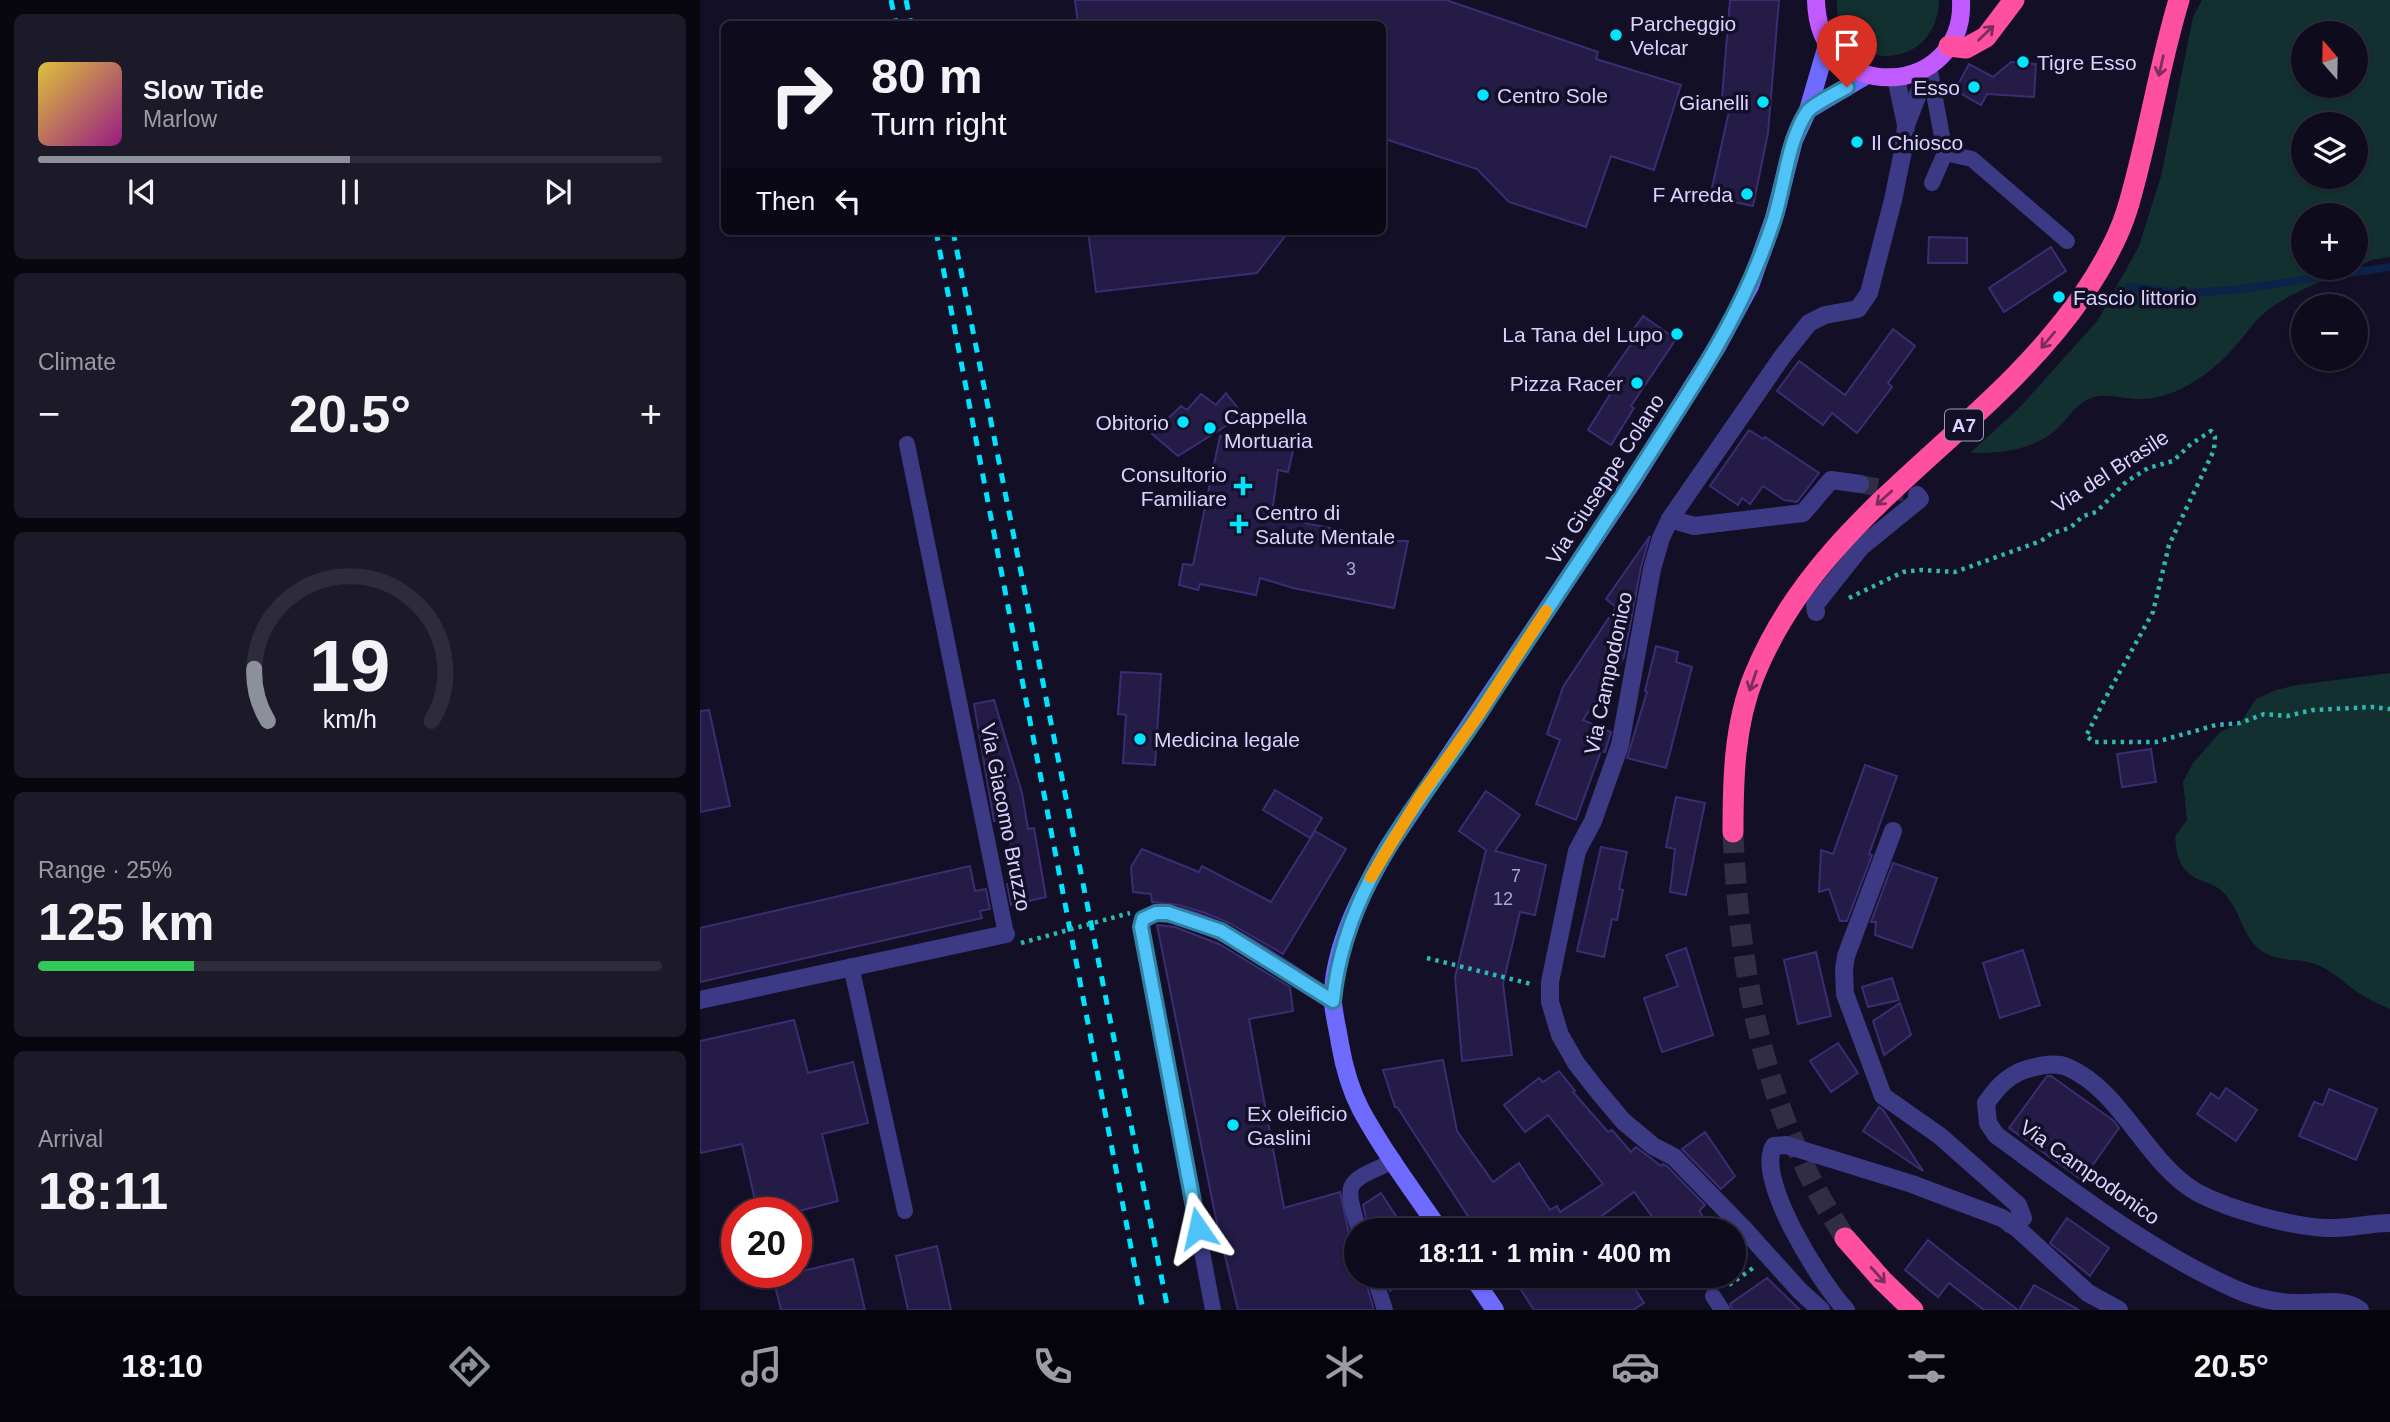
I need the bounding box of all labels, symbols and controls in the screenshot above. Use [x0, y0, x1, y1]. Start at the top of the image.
place label: Parcheggio Velcar [1630, 12, 1736, 59]
pin [1817, 15, 1877, 87]
north arrow [2291, 21, 2368, 98]
map controls [2291, 21, 2368, 371]
one-way arrow [1977, 25, 1995, 42]
icon: arrive [1828, 26, 1866, 64]
marker: Parcheggio Velcar [1608, 27, 1624, 43]
icon: right [756, 49, 847, 140]
text: 80 m [871, 49, 983, 103]
place label: Tigre Esso [2037, 51, 2137, 74]
marker: Tigre Esso [2015, 54, 2031, 70]
one-way arrow [2153, 54, 2167, 77]
text: Slow Tide [143, 75, 264, 105]
place label: Esso [1913, 76, 1960, 99]
marker: Esso [1966, 79, 1982, 95]
place label: Centro Sole [1497, 84, 1608, 107]
marker: Centro Sole [1475, 87, 1491, 103]
place label: Gianelli [1679, 91, 1749, 114]
marker: Gianelli [1755, 94, 1771, 110]
text: Marlow [143, 106, 217, 132]
text: Turn right [871, 106, 1007, 142]
button: layers [2291, 112, 2368, 189]
place label: Il Chiosco [1871, 131, 1963, 154]
marker: Il Chiosco [1849, 134, 1865, 150]
icon: previous [123, 173, 161, 211]
icon: pause [331, 173, 369, 211]
icon: next [539, 173, 577, 211]
icon: left [829, 182, 867, 220]
place label: F Arreda [1652, 183, 1733, 206]
text: Then [756, 186, 815, 216]
marker: F Arreda [1739, 186, 1755, 202]
button: + [2291, 203, 2368, 280]
place label: Fascio littorio [2073, 286, 2197, 309]
marker: Fascio littorio [2051, 289, 2067, 305]
button: − [2291, 294, 2368, 371]
place label: La Tana del Lupo [1502, 323, 1663, 346]
marker: La Tana del Lupo [1669, 326, 1685, 342]
one-way arrow [2040, 330, 2056, 348]
text: Climate [38, 349, 116, 375]
place label: Pizza Racer [1510, 372, 1623, 395]
marker: Pizza Racer [1629, 375, 1645, 391]
text: 20.5° [289, 385, 411, 443]
street label: Via Giuseppe Colano [1541, 390, 1669, 568]
text: − [38, 393, 60, 435]
text: + [640, 393, 662, 435]
place label: Cappella Mortuaria [1224, 405, 1313, 452]
road number: A7 [1945, 410, 1983, 440]
place label: Obitorio [1095, 411, 1169, 434]
marker: Obitorio [1175, 414, 1191, 430]
marker: Cappella Mortuaria [1202, 420, 1218, 436]
street label: Via del Brasile [2048, 425, 2172, 517]
place label: Consultorio Familiare [1121, 463, 1227, 510]
marker: Consultorio Familiare [1233, 476, 1253, 496]
one-way arrow [1876, 489, 1893, 506]
place label: Centro di Salute Mentale [1255, 501, 1395, 548]
marker: Centro di Salute Mentale [1229, 514, 1249, 534]
house number: 3 [1346, 559, 1356, 579]
street label: Via Campodonico [1580, 590, 1636, 756]
text: 19 [310, 625, 390, 706]
one-way arrow [1746, 669, 1759, 691]
text: km/h [323, 705, 377, 733]
street label: Via Giacomo Bruzzo [976, 721, 1036, 913]
place label: Medicina legale [1154, 728, 1300, 751]
marker: Medicina legale [1132, 731, 1148, 747]
text: Range · 25% [38, 857, 172, 883]
house number: 7 [1511, 866, 1521, 886]
house number: 12 [1493, 889, 1513, 909]
text: 125 km [38, 893, 214, 951]
place label: Ex oleificio Gaslini [1247, 1102, 1347, 1149]
street label: Via Campodonico [2016, 1115, 2164, 1229]
marker: Ex oleificio Gaslini [1225, 1117, 1241, 1133]
text: Arrival [38, 1126, 103, 1152]
text: 18:11 [38, 1162, 168, 1220]
position arrow [1161, 1191, 1235, 1265]
speed limit sign: 20 [721, 1197, 812, 1288]
text: 18:11 · 1 min · 400 m [1419, 1238, 1671, 1268]
one-way arrow [1869, 1266, 1886, 1283]
icon: directions [445, 1342, 494, 1391]
icon: music [737, 1342, 786, 1391]
icon: phone [1028, 1342, 1077, 1391]
icon: climate [1320, 1342, 1369, 1391]
icon: car [1611, 1342, 1660, 1391]
icon: filters [1902, 1342, 1951, 1391]
text: 18:10 [121, 1348, 203, 1384]
text: 20.5° [2194, 1348, 2269, 1384]

